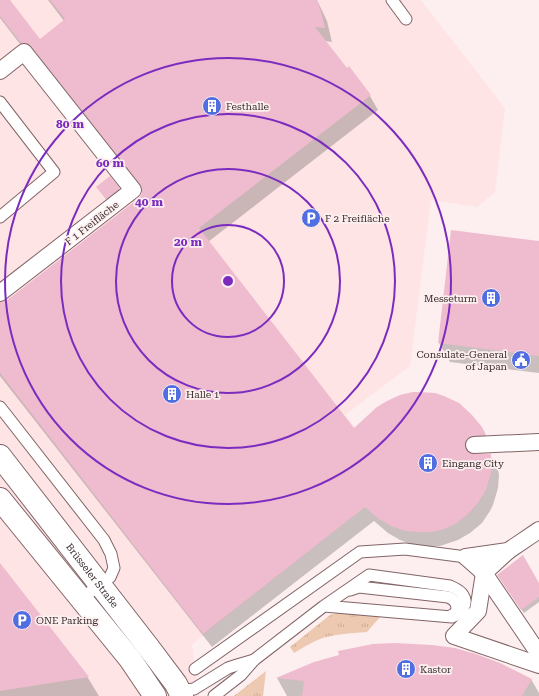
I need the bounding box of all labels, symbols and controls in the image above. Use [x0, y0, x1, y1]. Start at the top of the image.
building icon: Festhalle [201, 95, 223, 117]
place label: Festhalle [226, 101, 270, 112]
text: 80 m [56, 117, 84, 131]
text: 60 m [96, 156, 124, 170]
text: 40 m [135, 195, 163, 209]
street label: F 1 Freifläche [63, 198, 121, 247]
parking icon: F 2 Freifläche [300, 207, 322, 229]
place label: F 2 Freifläche [325, 213, 390, 224]
text: 20 m [174, 235, 202, 249]
centre of rings [221, 274, 235, 288]
building icon: Messeturm [480, 287, 502, 309]
place label: Messeturm [424, 293, 477, 304]
place label: Consulate-General of Japan [416, 349, 508, 372]
public building icon: Consulate-General of Japan [510, 349, 532, 371]
building icon: Halle 1 [161, 383, 183, 405]
place label: Halle 1 [186, 389, 220, 400]
building icon: Eingang City [417, 452, 439, 474]
place label: Eingang City [442, 458, 504, 469]
street label: Brüsseler Straße [64, 541, 121, 610]
parking icon: ONE Parking [11, 609, 33, 631]
place label: ONE Parking [36, 615, 99, 626]
building icon: Kastor [395, 658, 417, 680]
place label: Kastor [420, 664, 451, 675]

